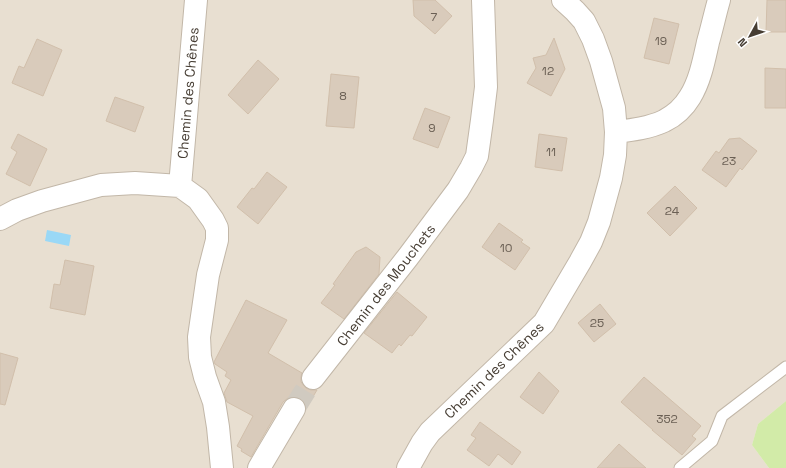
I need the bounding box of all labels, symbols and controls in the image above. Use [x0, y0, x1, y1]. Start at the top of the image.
house number: 7 [431, 9, 438, 25]
north arrow [730, 16, 770, 56]
street label: Chemin des Chênes [173, 27, 203, 159]
house number: 19 [655, 33, 667, 49]
text: N [735, 35, 750, 50]
house number: 12 [542, 63, 554, 79]
house number: 8 [339, 88, 347, 104]
house number: 9 [428, 120, 436, 136]
house number: 11 [546, 144, 556, 160]
house number: 23 [722, 153, 736, 169]
house number: 24 [665, 203, 680, 219]
street label: Chemin des Mouchets [333, 220, 439, 350]
house number: 10 [500, 240, 512, 256]
house number: 25 [590, 315, 604, 331]
street label: Chemin des Chênes [440, 318, 548, 422]
house number: 352 [656, 411, 678, 427]

